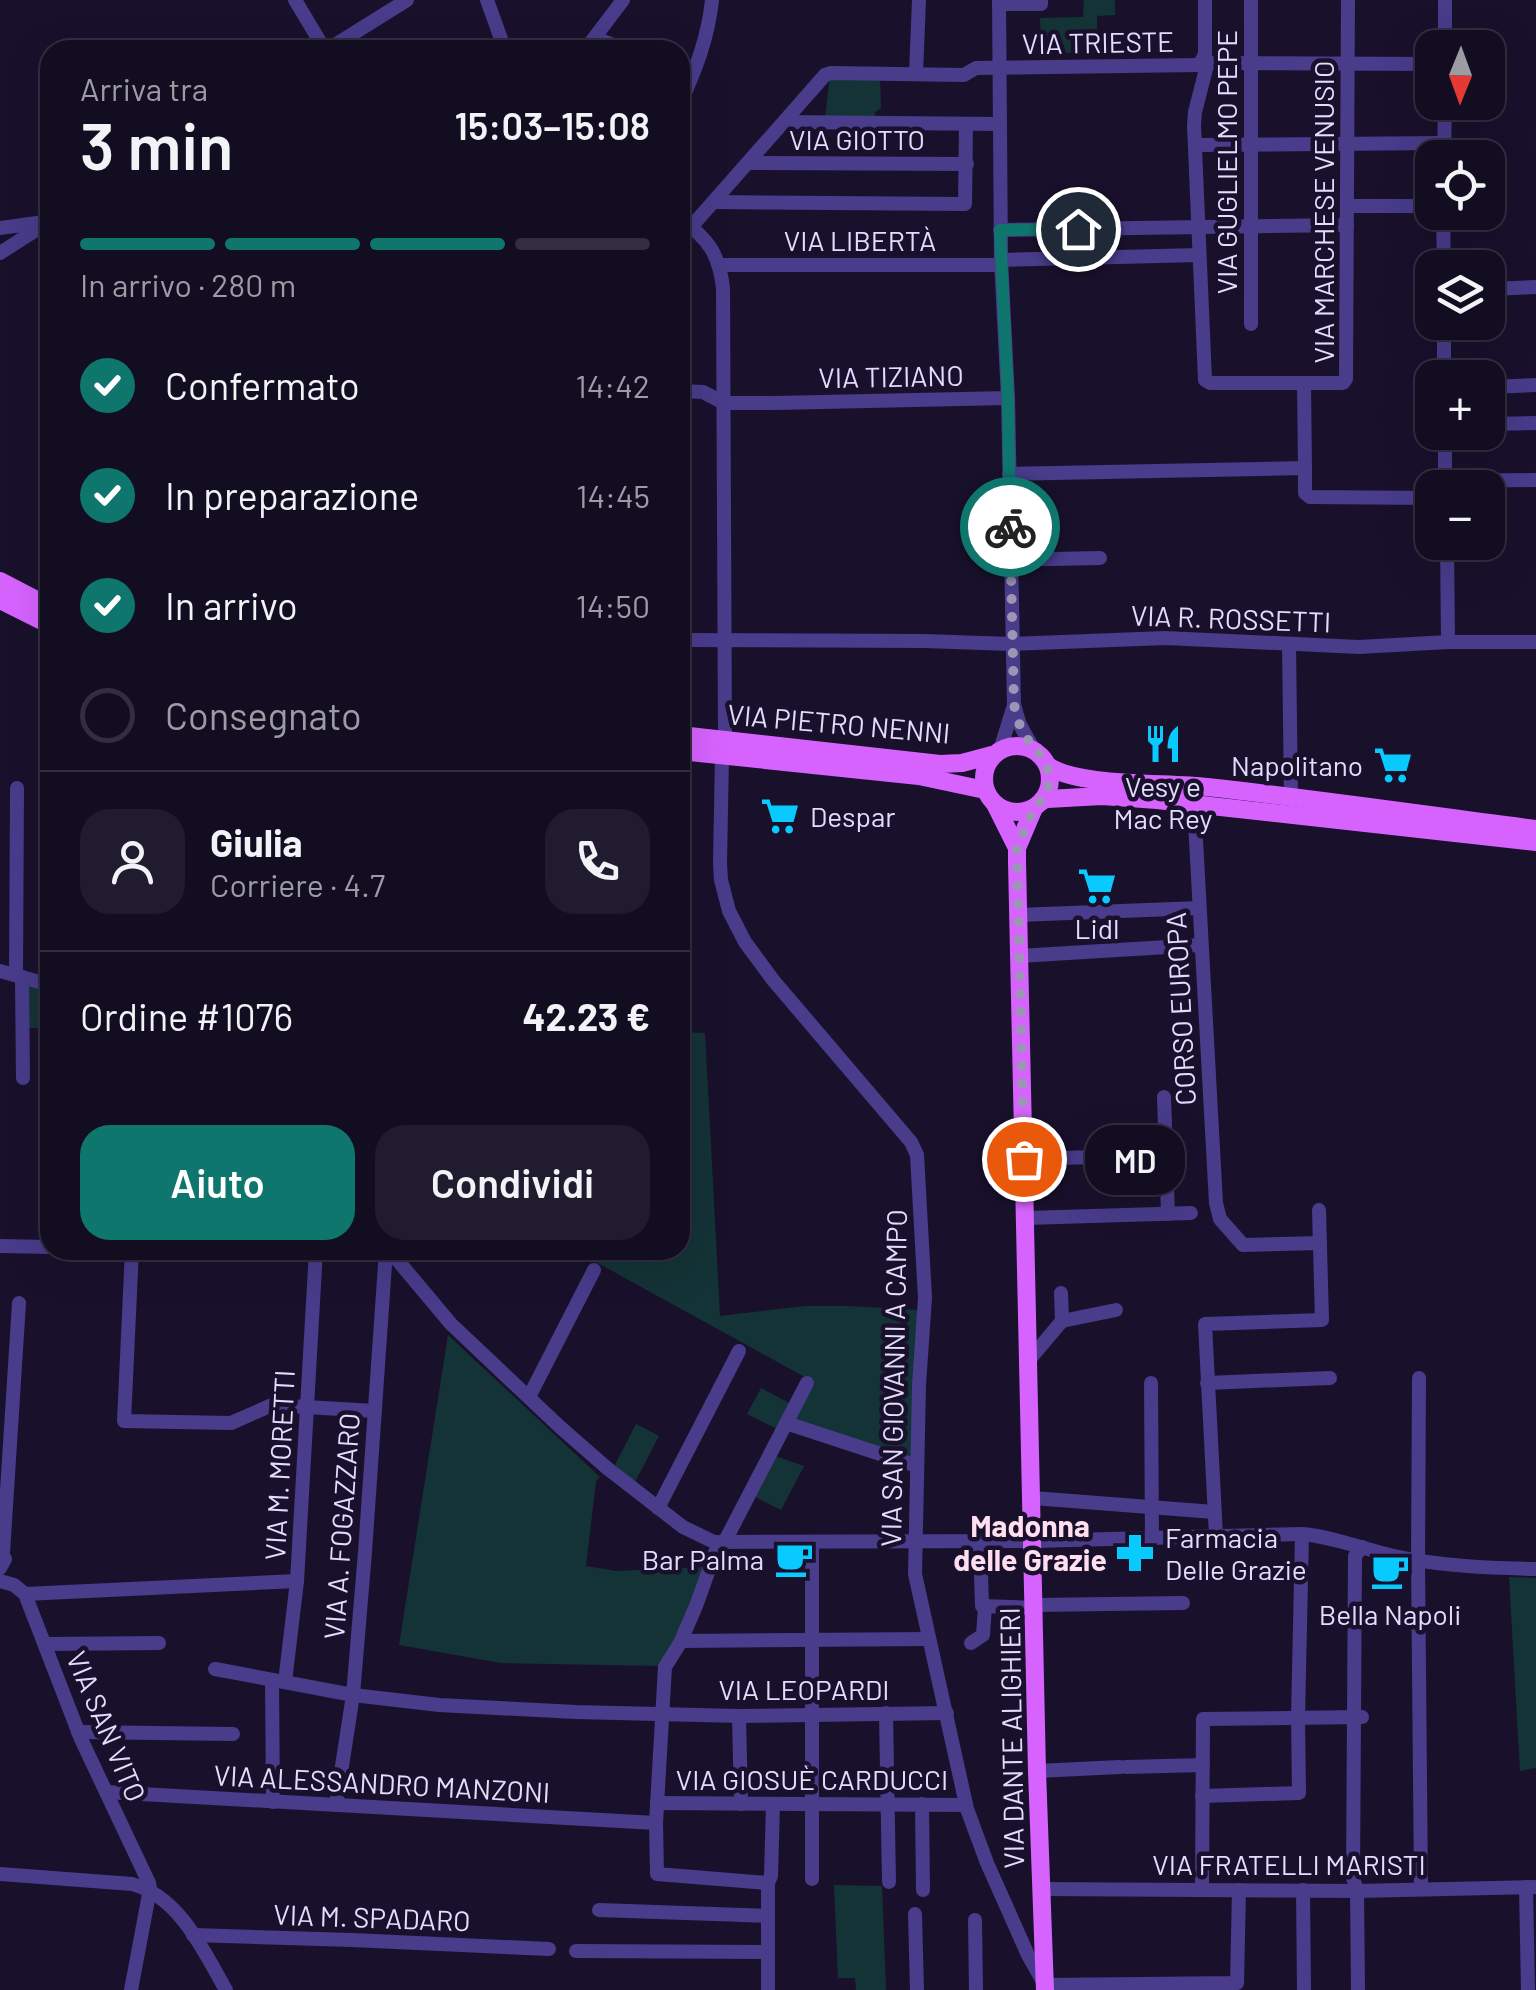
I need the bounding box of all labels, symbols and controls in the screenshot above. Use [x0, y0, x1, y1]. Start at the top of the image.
street label: VIA TRIESTE [1022, 24, 1174, 60]
street label: VIA GUGLIELMO PEPE [1209, 30, 1243, 294]
north arrow [1415, 30, 1505, 120]
map controls [1415, 30, 1505, 560]
street label: VIA MARCHESE VENUSIO [1306, 61, 1340, 363]
text: Arriva tra [80, 69, 208, 107]
text: 15:03–15:08 [455, 102, 650, 148]
text: 3 min [80, 105, 233, 183]
street label: VIA GIOTTO [789, 122, 925, 156]
button: locate [1415, 140, 1505, 230]
pin [1036, 187, 1121, 272]
icon: home [1051, 202, 1106, 257]
street label: VIA LIBERTÀ [784, 223, 936, 257]
button: layers [1415, 250, 1505, 340]
text: In arrivo · 280 m [80, 265, 296, 303]
icon: check [80, 358, 135, 413]
street label: VIA TIZIANO [818, 358, 964, 394]
button: + [1415, 360, 1505, 450]
text: Confermato [165, 362, 360, 408]
text: 14:42 [576, 366, 650, 404]
icon: check [80, 468, 135, 523]
button: − [1415, 470, 1505, 560]
text: In preparazione [165, 472, 419, 518]
text: 14:45 [576, 476, 650, 514]
courier [960, 477, 1060, 577]
icon: bike [983, 500, 1038, 555]
icon: check [80, 578, 135, 633]
text: In arrivo [165, 582, 298, 628]
text: 14:50 [576, 586, 650, 624]
street label: VIA R. ROSSETTI [1130, 598, 1332, 638]
text: Consegnato [165, 692, 362, 738]
street label: VIA PIETRO NENNI [726, 696, 952, 750]
restaurant icon: Vesy e Mac Rey [1142, 723, 1184, 765]
supermarket icon: Napolitano [1372, 744, 1414, 786]
place label: Napolitano [1231, 748, 1363, 782]
place label: Vesy e Mac Rey [1113, 769, 1213, 835]
supermarket icon: Despar [759, 795, 801, 837]
place label: Despar [810, 799, 895, 833]
button: person [80, 809, 185, 914]
button: phone [545, 809, 650, 914]
text: Giulia [210, 819, 303, 865]
text: Corriere · 4.7 [210, 865, 385, 903]
supermarket icon: Lidl [1076, 865, 1118, 907]
place label: Lidl [1075, 911, 1119, 945]
street label: CORSO EUROPA [1158, 912, 1202, 1106]
text: Ordine #1076 [80, 993, 293, 1039]
text: 42.23 € [523, 993, 650, 1039]
pin [982, 1117, 1067, 1202]
callout: MD [1084, 1124, 1184, 1194]
button: Aiuto [80, 1125, 355, 1240]
button: Condividi [375, 1125, 650, 1240]
icon: bag [997, 1132, 1052, 1187]
text: MD [1114, 1141, 1156, 1179]
street label: VIA SAN GIOVANNI A CAMPO [873, 1209, 913, 1547]
street label: VIA M. MORETTI [257, 1369, 301, 1561]
street label: VIA A. FOGAZZARO [316, 1412, 366, 1640]
district label: Madonna delle Grazie [953, 1507, 1107, 1577]
place label: Farmacia Delle Grazie [1165, 1520, 1307, 1586]
pharmacy icon: Farmacia Delle Grazie [1114, 1532, 1156, 1574]
cafe icon: Bar Palma [773, 1538, 815, 1580]
place label: Bar Palma [642, 1542, 764, 1576]
cafe icon: Bella Napoli [1369, 1550, 1411, 1592]
place label: Bella Napoli [1319, 1597, 1461, 1631]
street label: VIA DANTE ALIGHIERI [992, 1607, 1030, 1869]
street label: VIA SAN VITO [60, 1646, 154, 1806]
street label: VIA LEOPARDI [718, 1672, 890, 1706]
street label: VIA ALESSANDRO MANZONI [213, 1757, 551, 1809]
street label: VIA GIOSUÈ CARDUCCI [676, 1762, 948, 1796]
street label: VIA FRATELLI MARISTI [1152, 1847, 1426, 1881]
street label: VIA M. SPADARO [273, 1897, 471, 1937]

